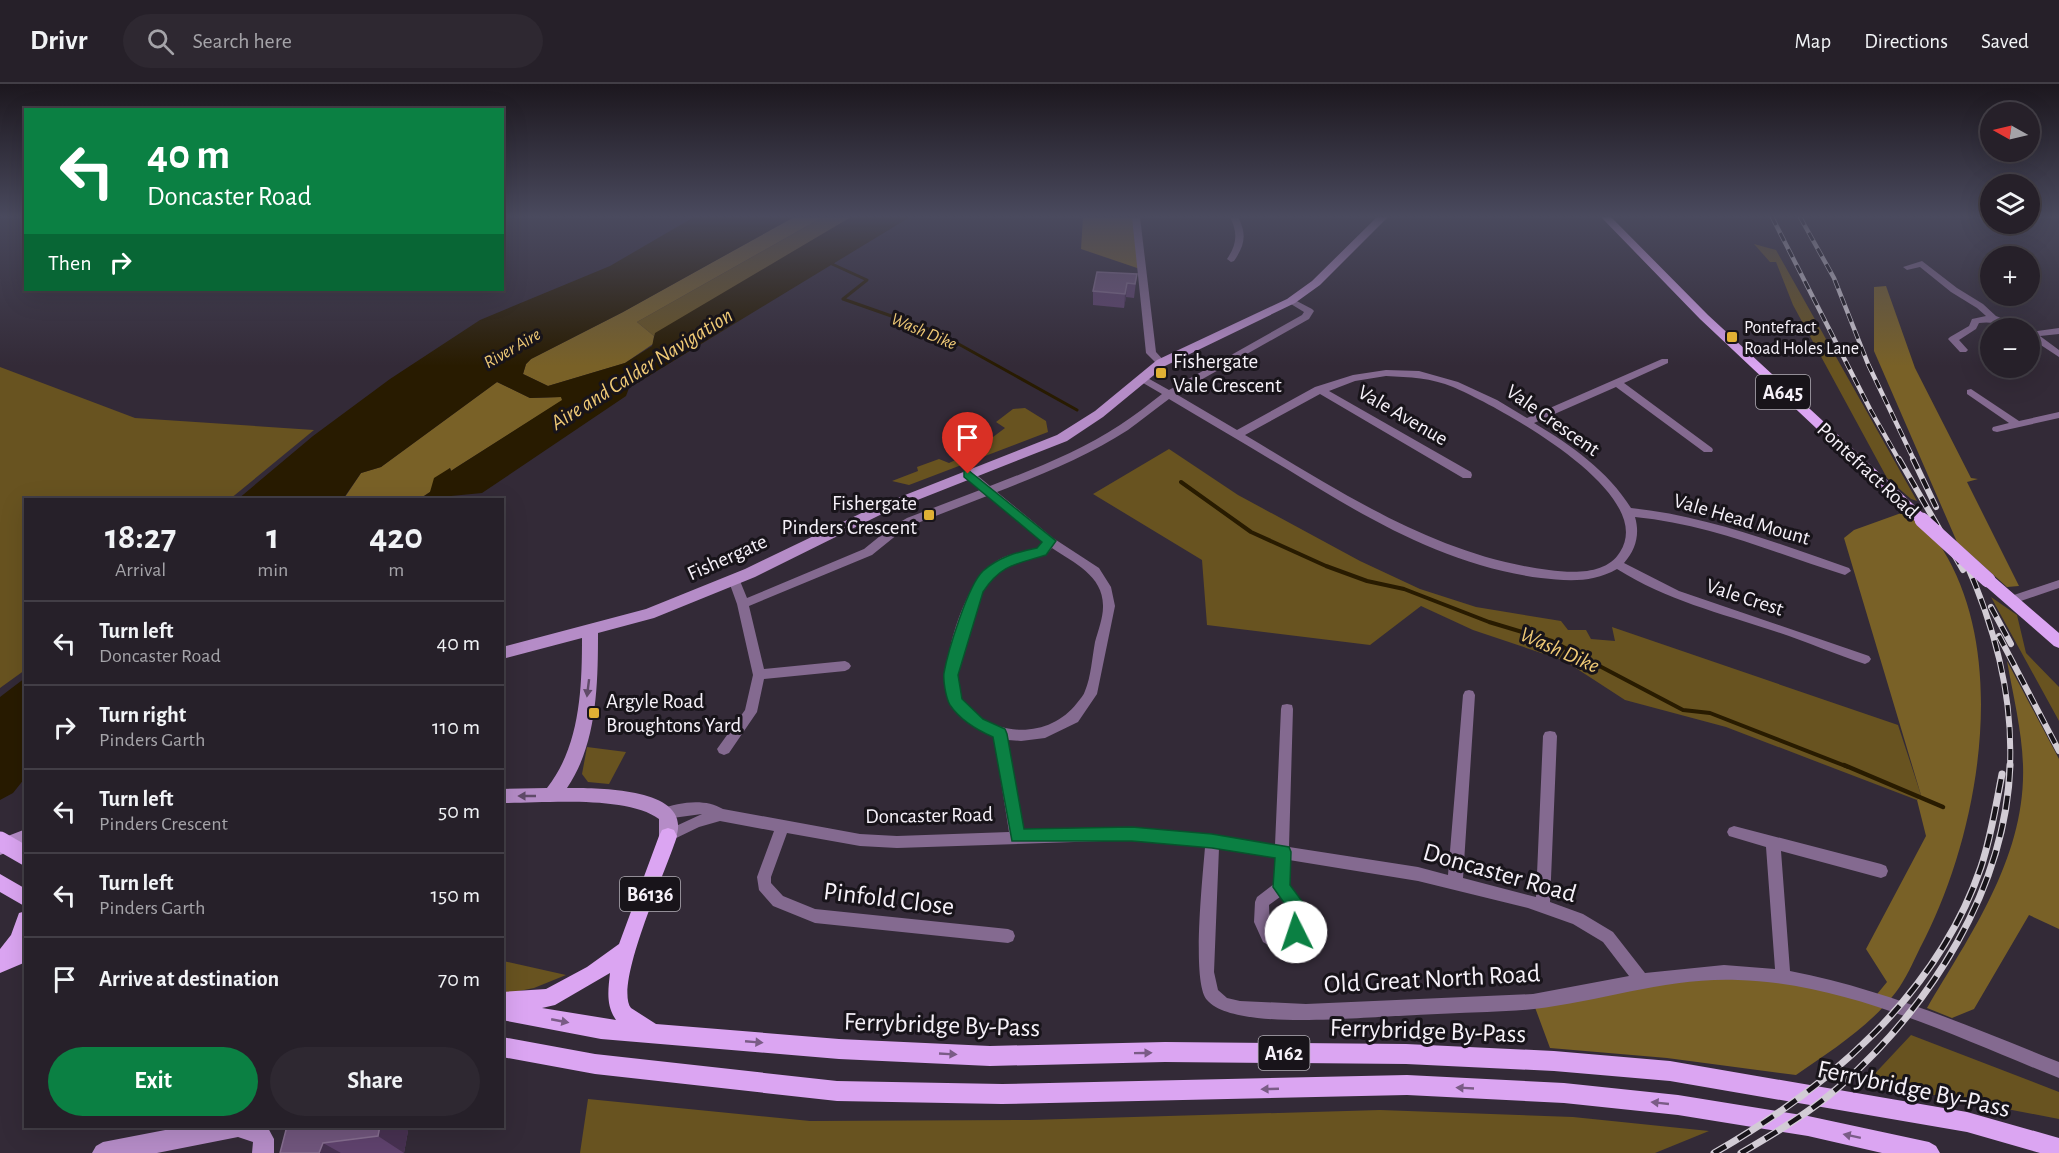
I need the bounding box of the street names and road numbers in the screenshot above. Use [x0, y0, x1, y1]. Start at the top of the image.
road number: A645 [1756, 375, 1810, 409]
street label: Vale Avenue [1354, 381, 1451, 450]
street label: Vale Crescent [1502, 381, 1604, 460]
street label: Pontefract Road [1813, 418, 1922, 522]
street label: Vale Head Mount [1671, 490, 1813, 549]
street label: Fishergate [684, 531, 770, 584]
street label: Vale Crest [1703, 575, 1786, 620]
street label: Doncaster Road [865, 804, 993, 827]
street label: Doncaster Road [1420, 839, 1579, 907]
road number: B6136 [620, 877, 680, 911]
street label: Pinfold Close [822, 878, 956, 920]
street label: Old Great North Road [1323, 960, 1541, 998]
street label: Ferrybridge By-Pass [843, 1009, 1041, 1041]
street label: Ferrybridge By-Pass [1329, 1015, 1527, 1047]
road number: A162 [1258, 1036, 1310, 1070]
street label: Ferrybridge By-Pass [1815, 1056, 2013, 1122]

